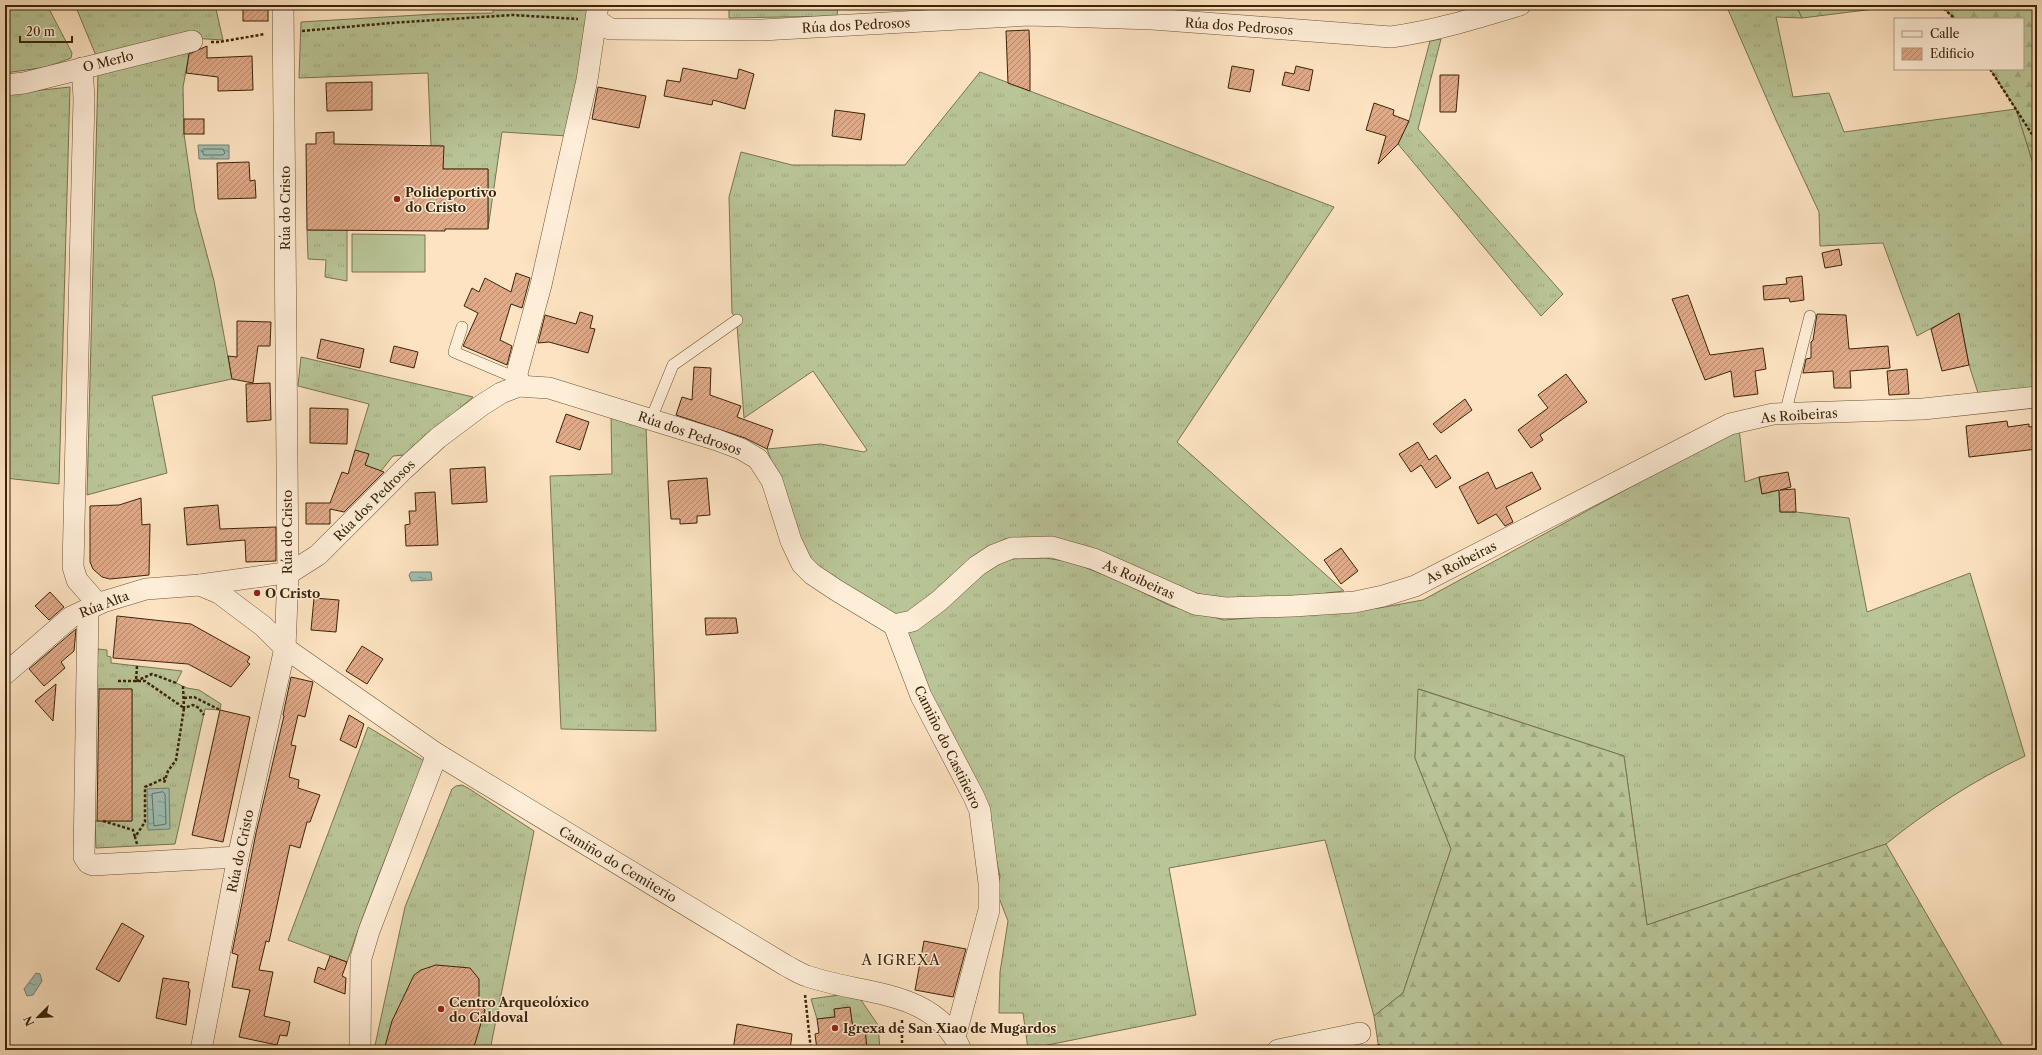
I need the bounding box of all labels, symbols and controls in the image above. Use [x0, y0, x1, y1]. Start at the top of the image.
street label: Rúa dos Pedrosos [801, 14, 911, 36]
street label: Rúa dos Pedrosos [1184, 14, 1294, 38]
scale bar [20, 18, 72, 44]
legend [1894, 18, 2024, 70]
text: 20 m [26, 24, 55, 39]
text: Calle [1930, 26, 1960, 41]
text: Edificio [1930, 46, 1974, 61]
street label: O Merlo [81, 47, 135, 75]
street label: Rúa do Cristo [277, 166, 293, 250]
place label: Polideportivo do Cristo [405, 184, 497, 215]
marker: Polideportivo do Cristo [392, 194, 402, 204]
street label: As Roibeiras [1759, 404, 1838, 426]
street label: Rúa dos Pedrosos [636, 408, 744, 458]
street label: Rúa dos Pedrosos [330, 456, 418, 544]
street label: Rúa do Cristo [279, 490, 295, 574]
street label: As Roibeiras [1422, 537, 1499, 587]
street label: As Roibeiras [1100, 556, 1178, 602]
place label: O Cristo [265, 585, 320, 601]
street label: Rúa Alta [77, 587, 131, 621]
marker: O Cristo [252, 588, 262, 598]
street label: Camiño do Castiñeiro [911, 683, 985, 811]
street label: Rúa do Cristo [223, 808, 257, 894]
street label: Camiño do Cemiterio [556, 823, 680, 905]
district label: A IGREXA [860, 951, 941, 969]
place label: Centro Arqueolóxico do Caldoval [449, 994, 589, 1025]
north arrow [18, 997, 58, 1037]
marker: Centro Arqueolóxico do Caldoval [436, 1004, 446, 1014]
text: N [20, 1013, 37, 1028]
place label: Igrexa de San Xiao de Mugardos [843, 1020, 1056, 1036]
marker: Igrexa de San Xiao de Mugardos [830, 1023, 840, 1033]

